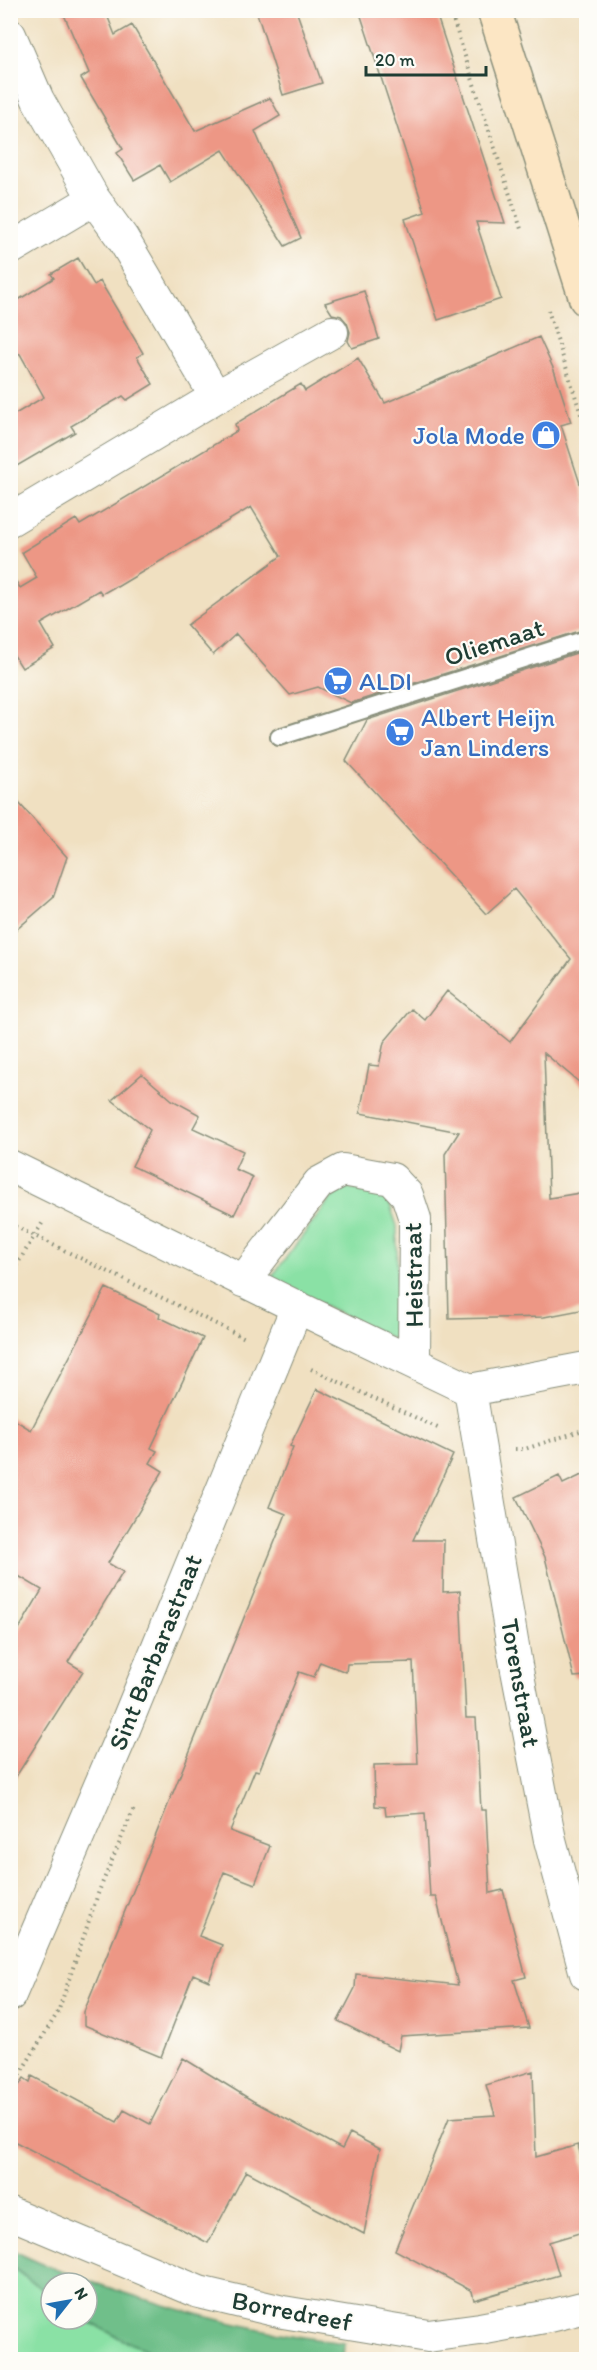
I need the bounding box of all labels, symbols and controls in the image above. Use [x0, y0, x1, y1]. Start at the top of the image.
scale bar [366, 39, 486, 77]
text: 20 m [375, 49, 415, 71]
place label: Jola Mode [413, 419, 525, 451]
shop icon: Jola Mode [530, 419, 562, 451]
street label: Oliemaat [440, 611, 548, 673]
supermarket icon: ALDI [322, 665, 354, 697]
place label: ALDI [359, 665, 412, 697]
place label: Albert Heijn Jan Linders [421, 701, 555, 763]
supermarket icon: Albert Heijn Jan Linders [384, 716, 416, 748]
street label: Heistraat [396, 1222, 430, 1328]
street label: Sint Barbarastraat [101, 1549, 209, 1755]
street label: Torenstraat [494, 1616, 548, 1750]
north arrow [39, 2271, 99, 2331]
text: N [71, 2284, 92, 2303]
street label: Borredreef [229, 2284, 355, 2338]

